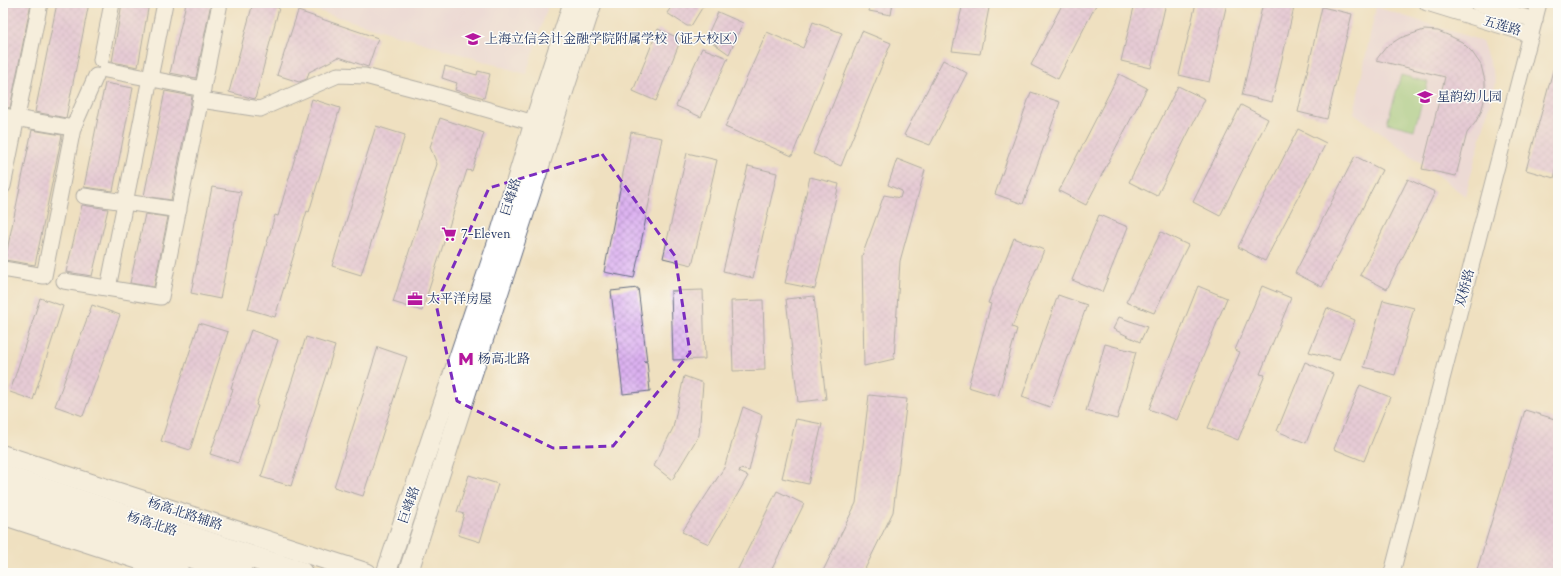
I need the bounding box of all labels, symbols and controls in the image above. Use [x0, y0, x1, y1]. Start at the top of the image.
street label: 五莲路 [1481, 12, 1523, 40]
school or university icon: 上海立信会计金融学院附属学校（证大校区） [464, 30, 482, 48]
place label: 上海立信会计金融学院附属学校（证大校区） [485, 30, 745, 48]
school or university icon: 星韵幼儿园 [1416, 88, 1434, 106]
place label: 星韵幼儿园 [1437, 88, 1502, 106]
street label: 巨峰路 [497, 176, 525, 218]
supermarket icon: 7-Eleven [440, 225, 458, 243]
place label: 7-Eleven [461, 225, 511, 243]
street label: 双桥路 [1451, 267, 1479, 309]
office icon: 太平洋房屋 [406, 290, 424, 308]
place label: 太平洋房屋 [427, 290, 492, 308]
metro station icon: 杨高北路 [457, 350, 475, 368]
place label: 杨高北路 [478, 350, 530, 368]
street label: 巨峰路 [394, 484, 424, 526]
street label: 杨高北路辅路 [145, 495, 225, 533]
street label: 杨高北路 [125, 509, 179, 539]

